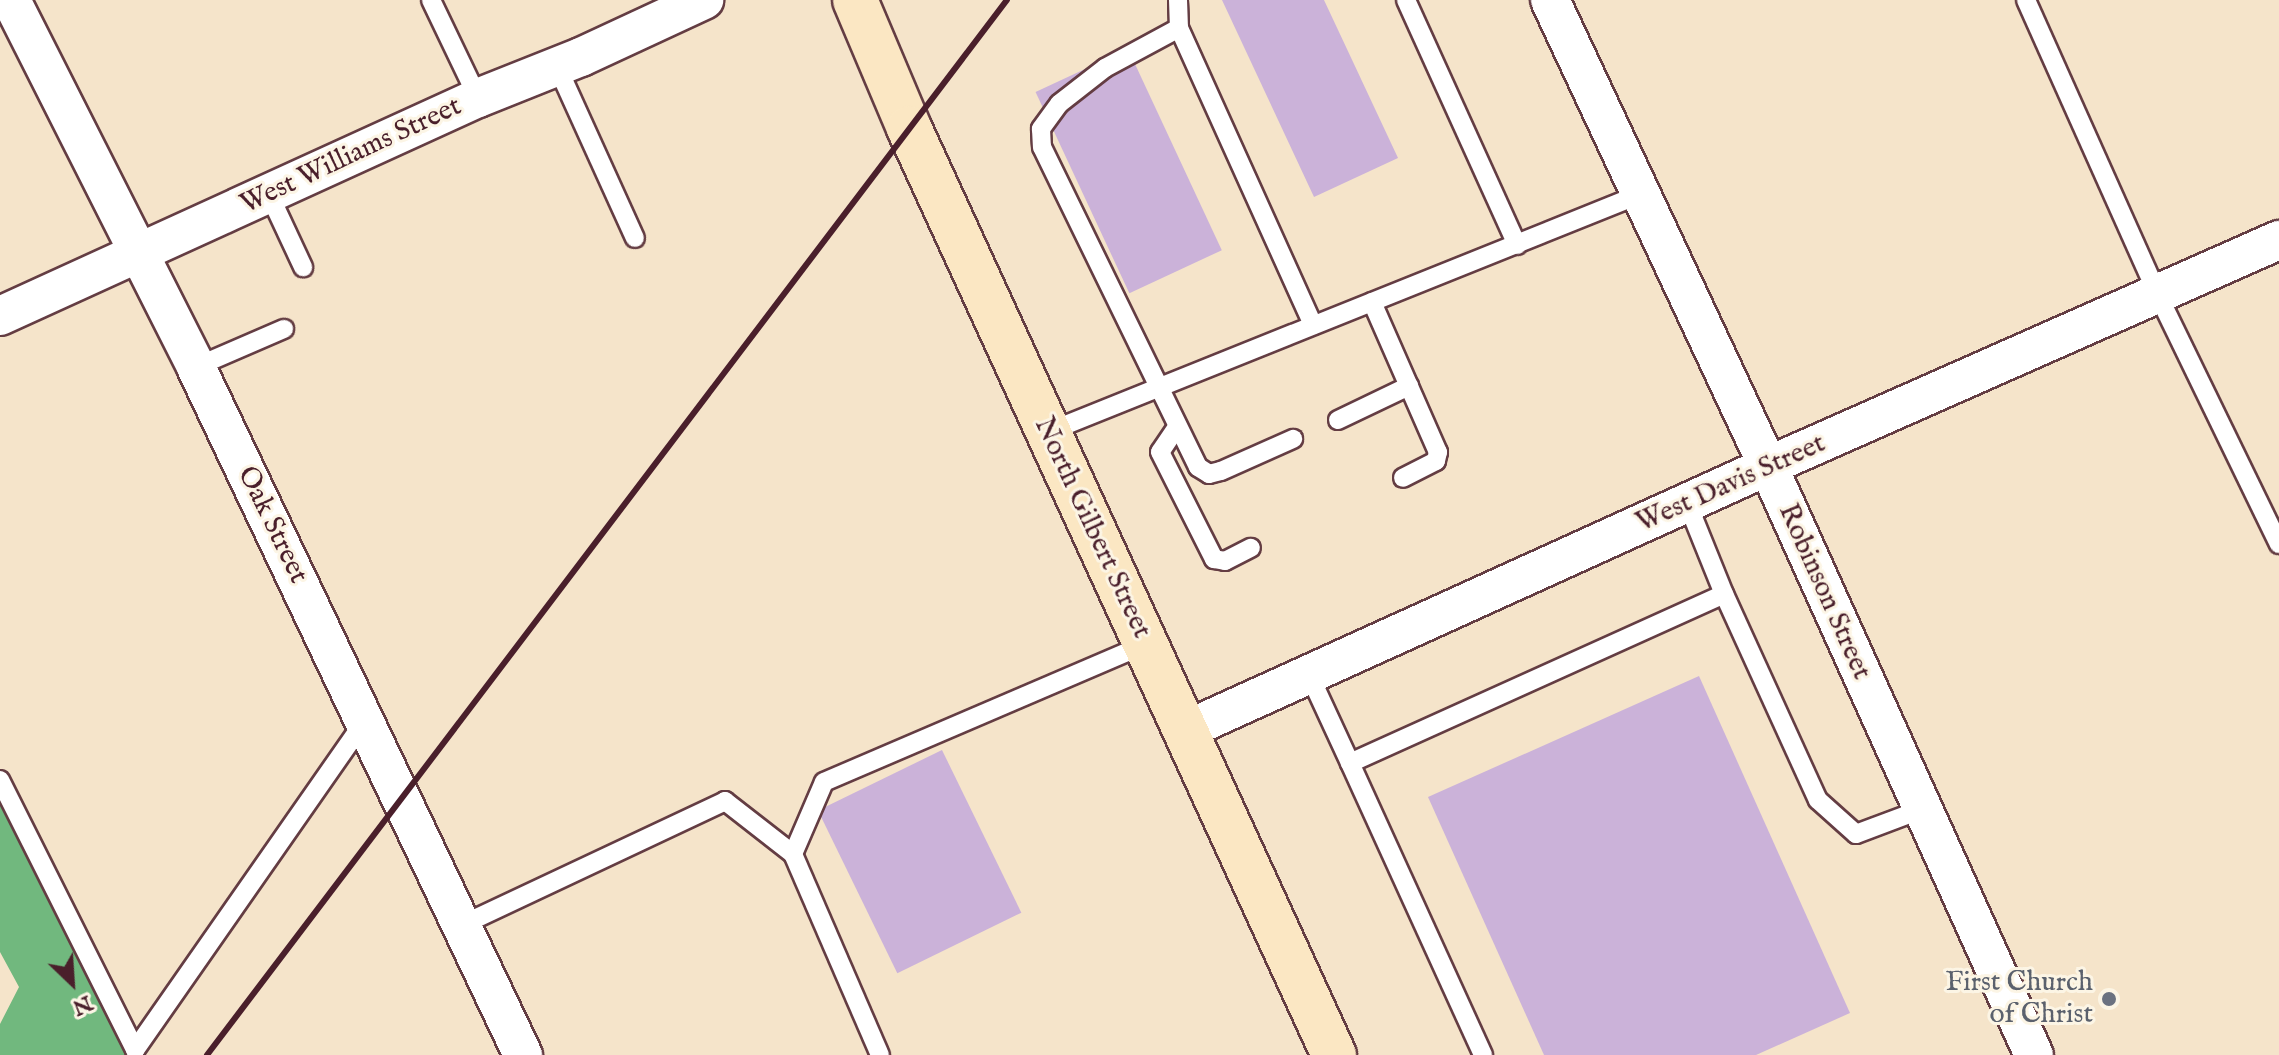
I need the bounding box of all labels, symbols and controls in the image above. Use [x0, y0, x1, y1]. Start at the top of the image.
street label: West Williams Street [235, 90, 467, 222]
street label: North Gilbert Street [1026, 412, 1158, 644]
street label: West Davis Street [1631, 427, 1831, 541]
street label: Oak Street [229, 461, 315, 589]
street label: Robinson Street [1770, 499, 1878, 685]
north arrow [32, 943, 112, 1023]
place label: First Church of Christ [1945, 966, 2093, 1032]
text: N [68, 988, 97, 1021]
marker: First Church of Christ [2100, 990, 2118, 1008]

